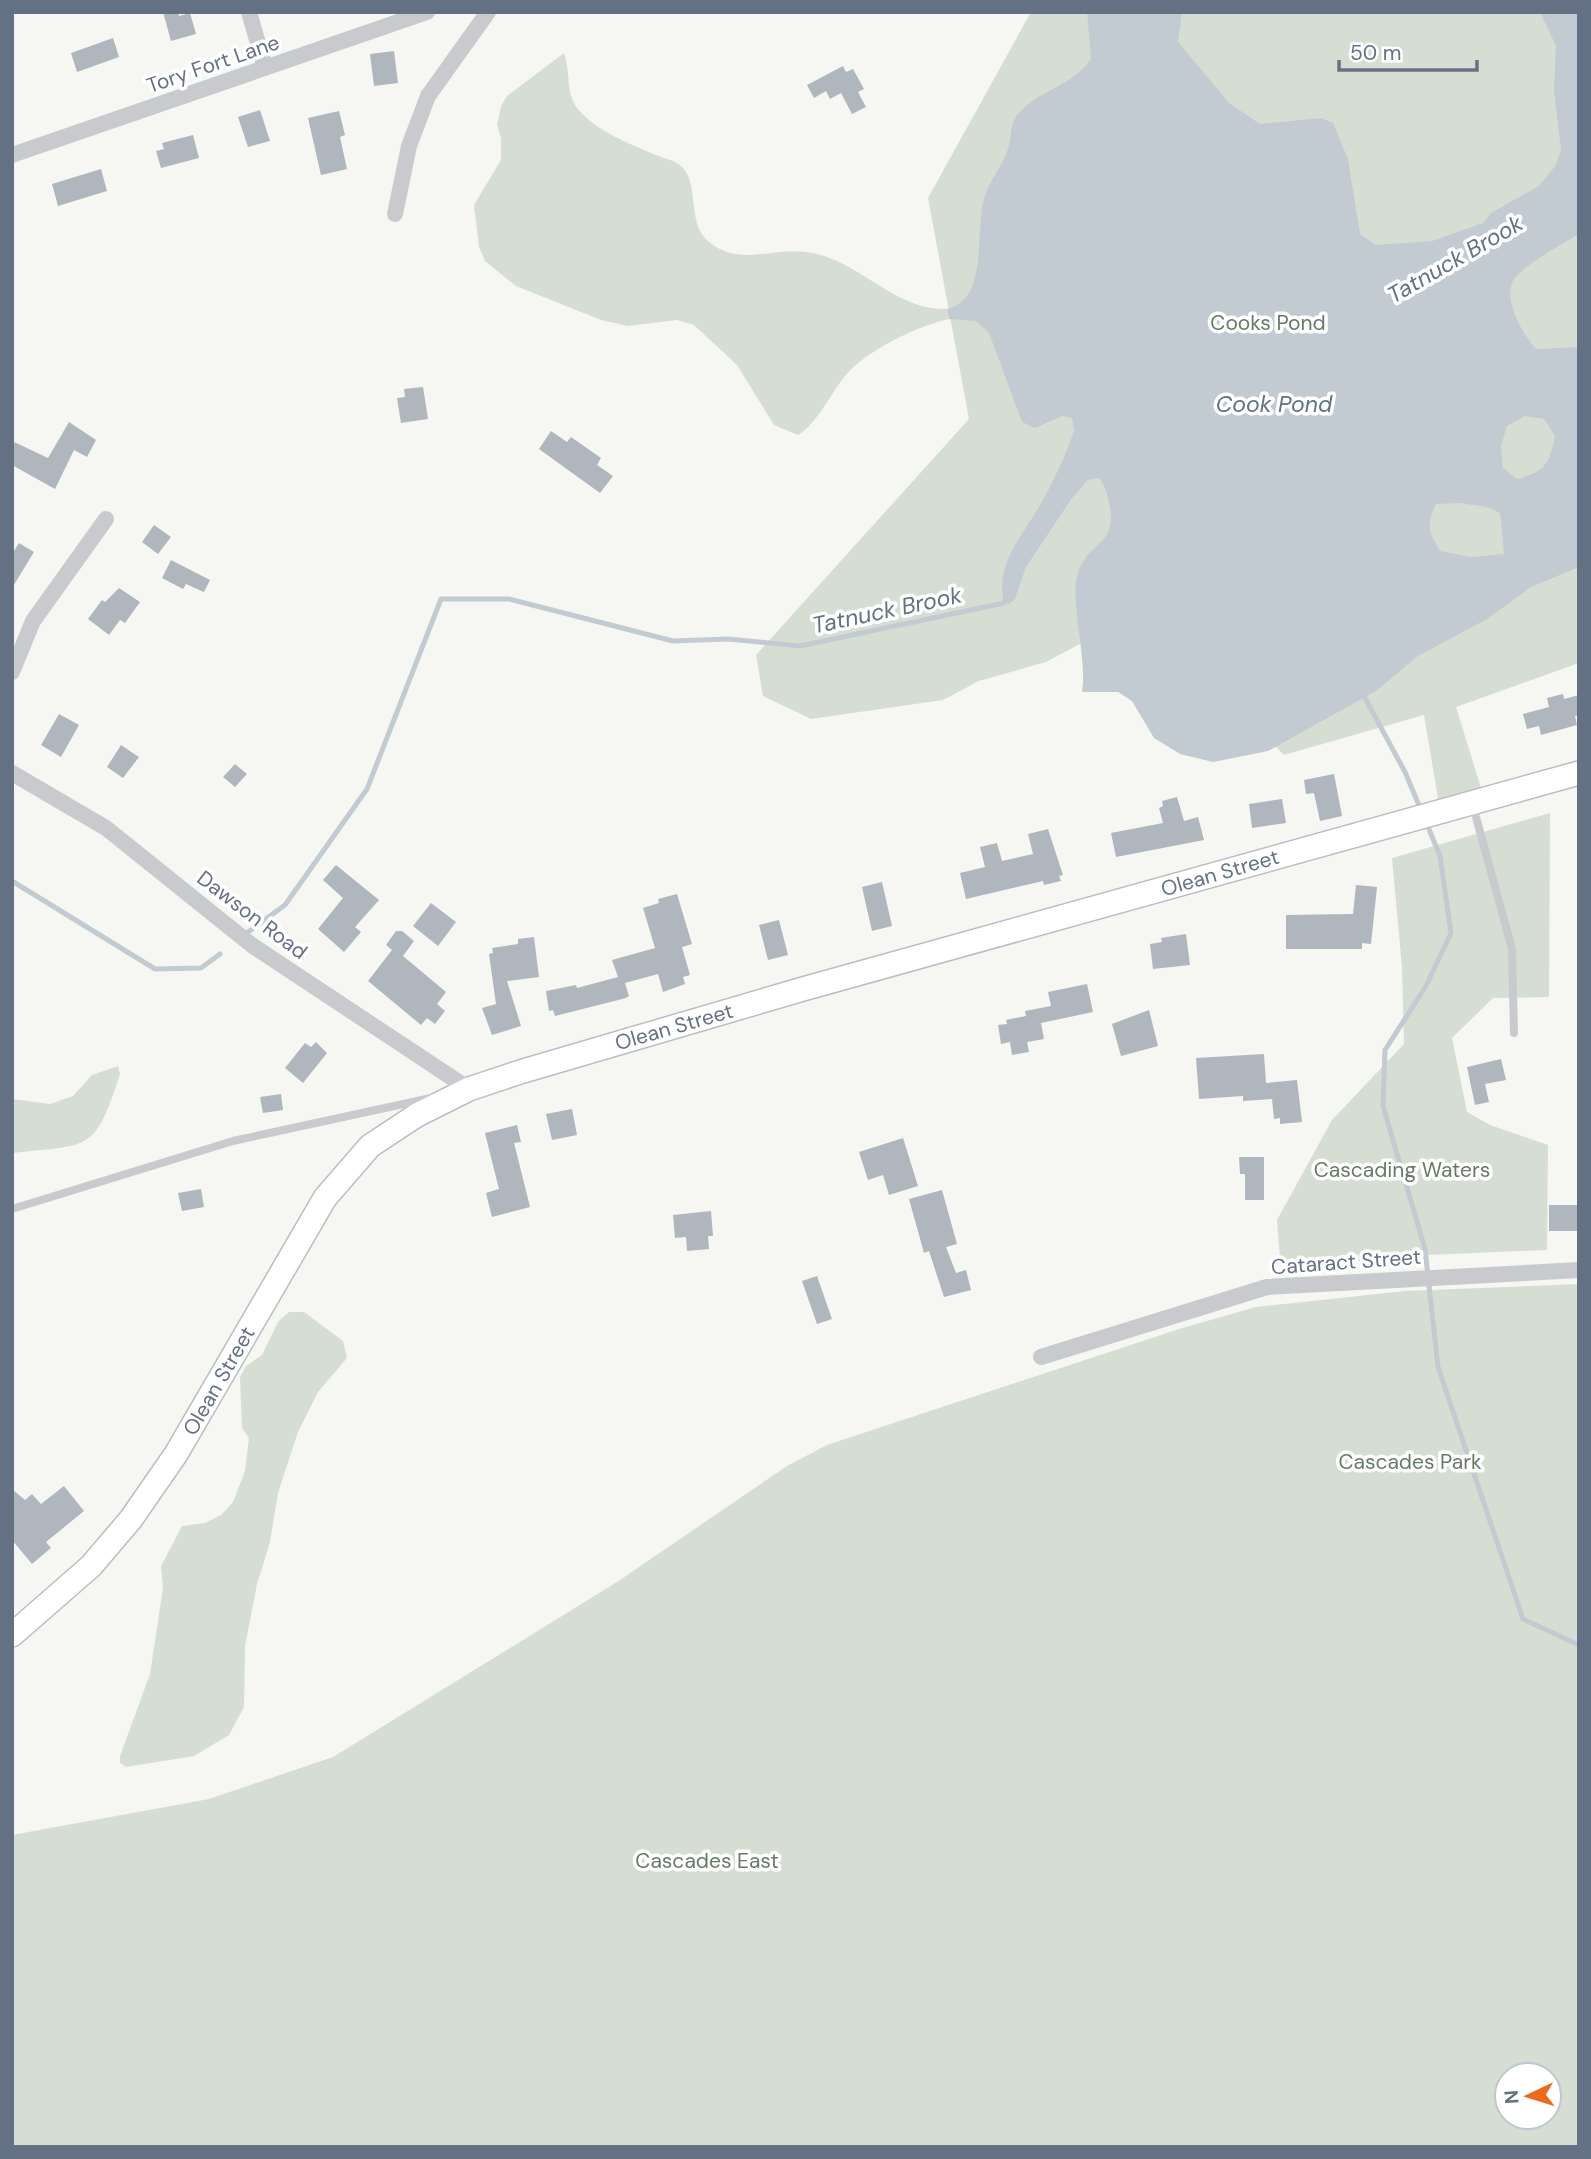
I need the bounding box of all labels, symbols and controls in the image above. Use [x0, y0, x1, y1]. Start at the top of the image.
street label: Tory Fort Lane [143, 28, 283, 100]
scale bar [1339, 28, 1477, 72]
text: 50 m [1350, 39, 1401, 67]
water label: Tatnuck Brook [1382, 208, 1528, 310]
park label: Cooks Pond [1210, 309, 1326, 337]
water label: Cook Pond [1216, 389, 1333, 419]
water label: Tatnuck Brook [810, 579, 965, 640]
street label: Olean Street [1158, 843, 1282, 903]
street label: Dawson Road [191, 864, 313, 966]
street label: Olean Street [612, 997, 736, 1057]
park label: Cascading Waters [1314, 1156, 1490, 1184]
street label: Cataract Street [1270, 1243, 1422, 1281]
street label: Olean Street [177, 1321, 261, 1441]
park label: Cascades Park [1338, 1448, 1482, 1476]
park label: Cascades East [635, 1847, 779, 1875]
north arrow [1493, 2061, 1563, 2131]
text: N [1499, 2089, 1524, 2105]

